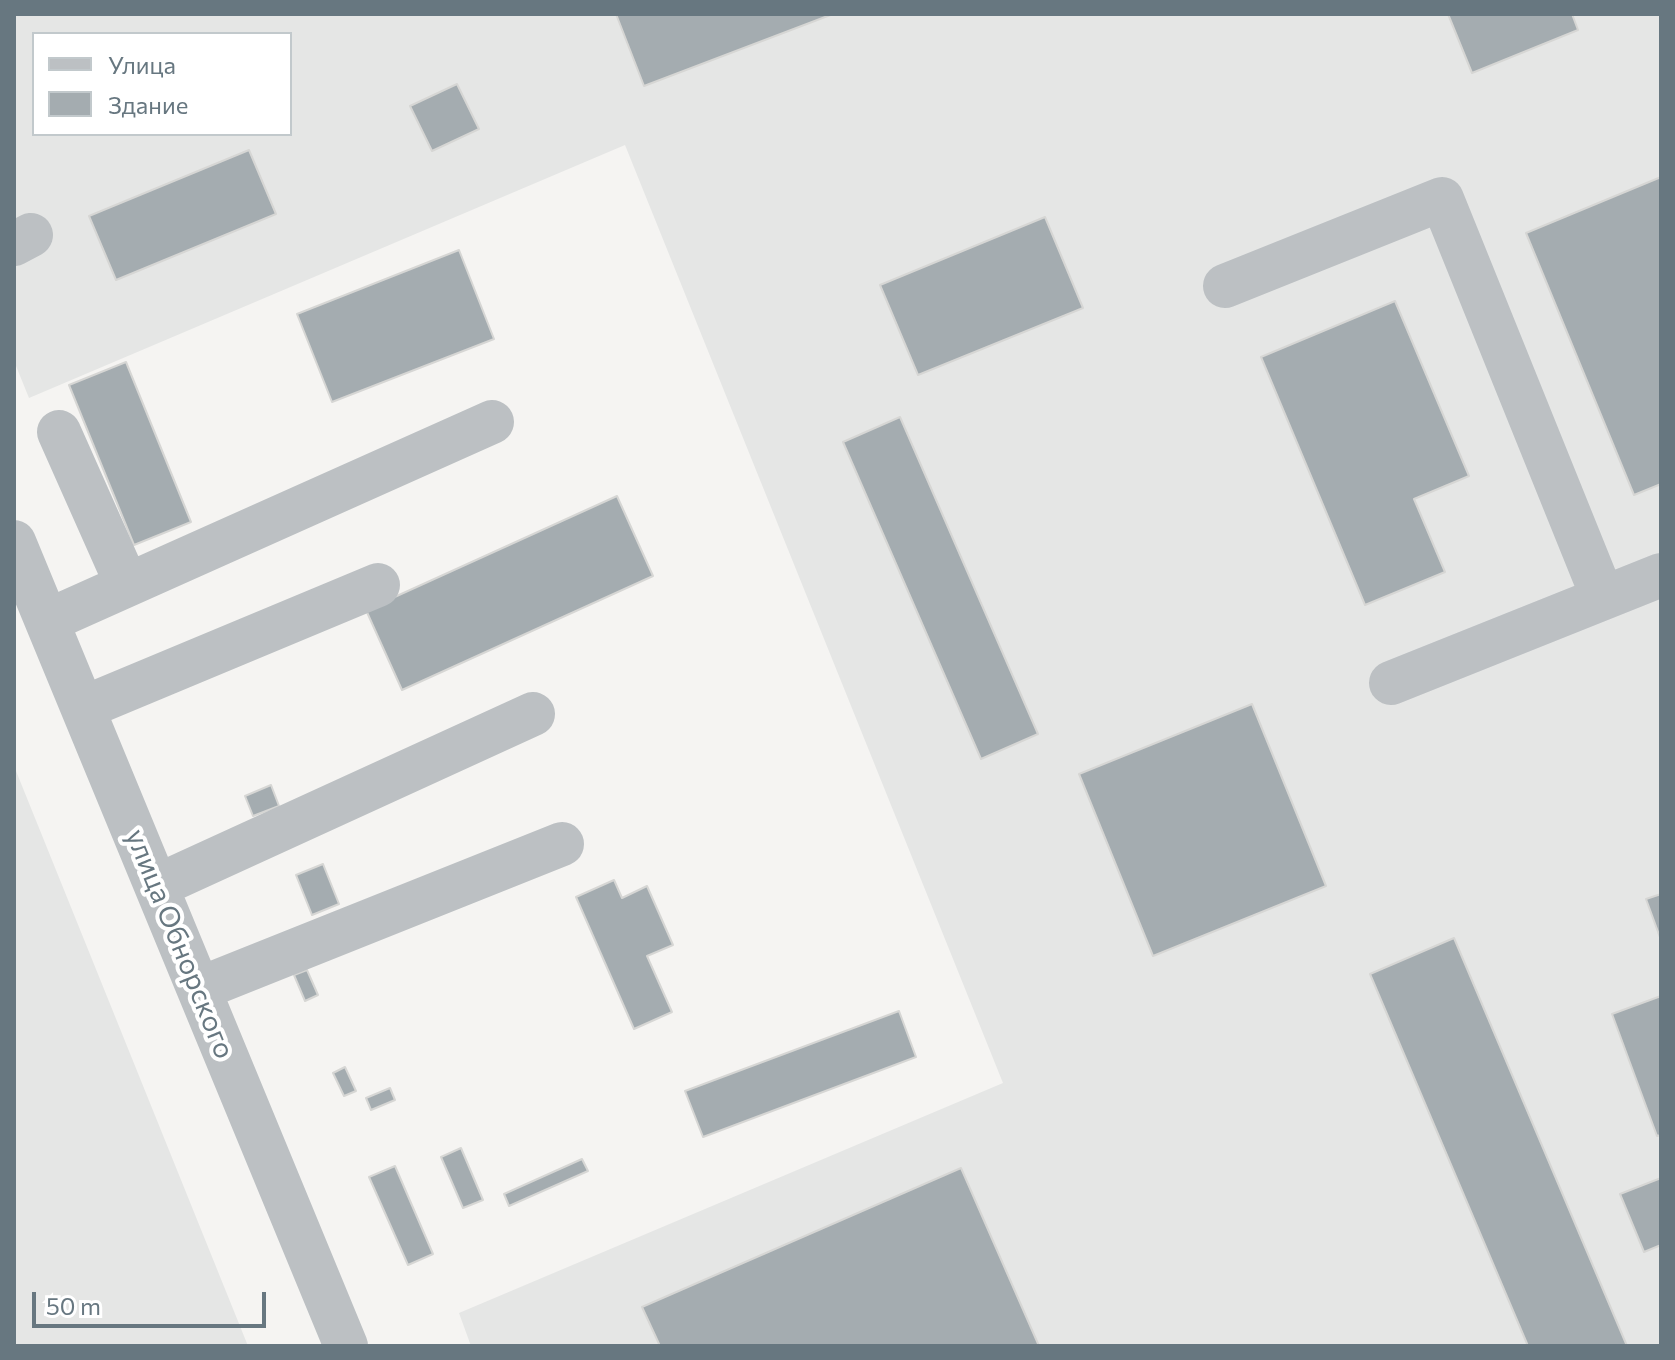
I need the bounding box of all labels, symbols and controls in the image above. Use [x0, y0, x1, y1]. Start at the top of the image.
legend [32, 32, 292, 136]
text: Улица [108, 50, 176, 79]
text: Здание [108, 90, 188, 119]
street label: улица Обнорского [119, 824, 241, 1064]
scale bar [36, 1276, 270, 1326]
text: 50 m [46, 1291, 101, 1320]

